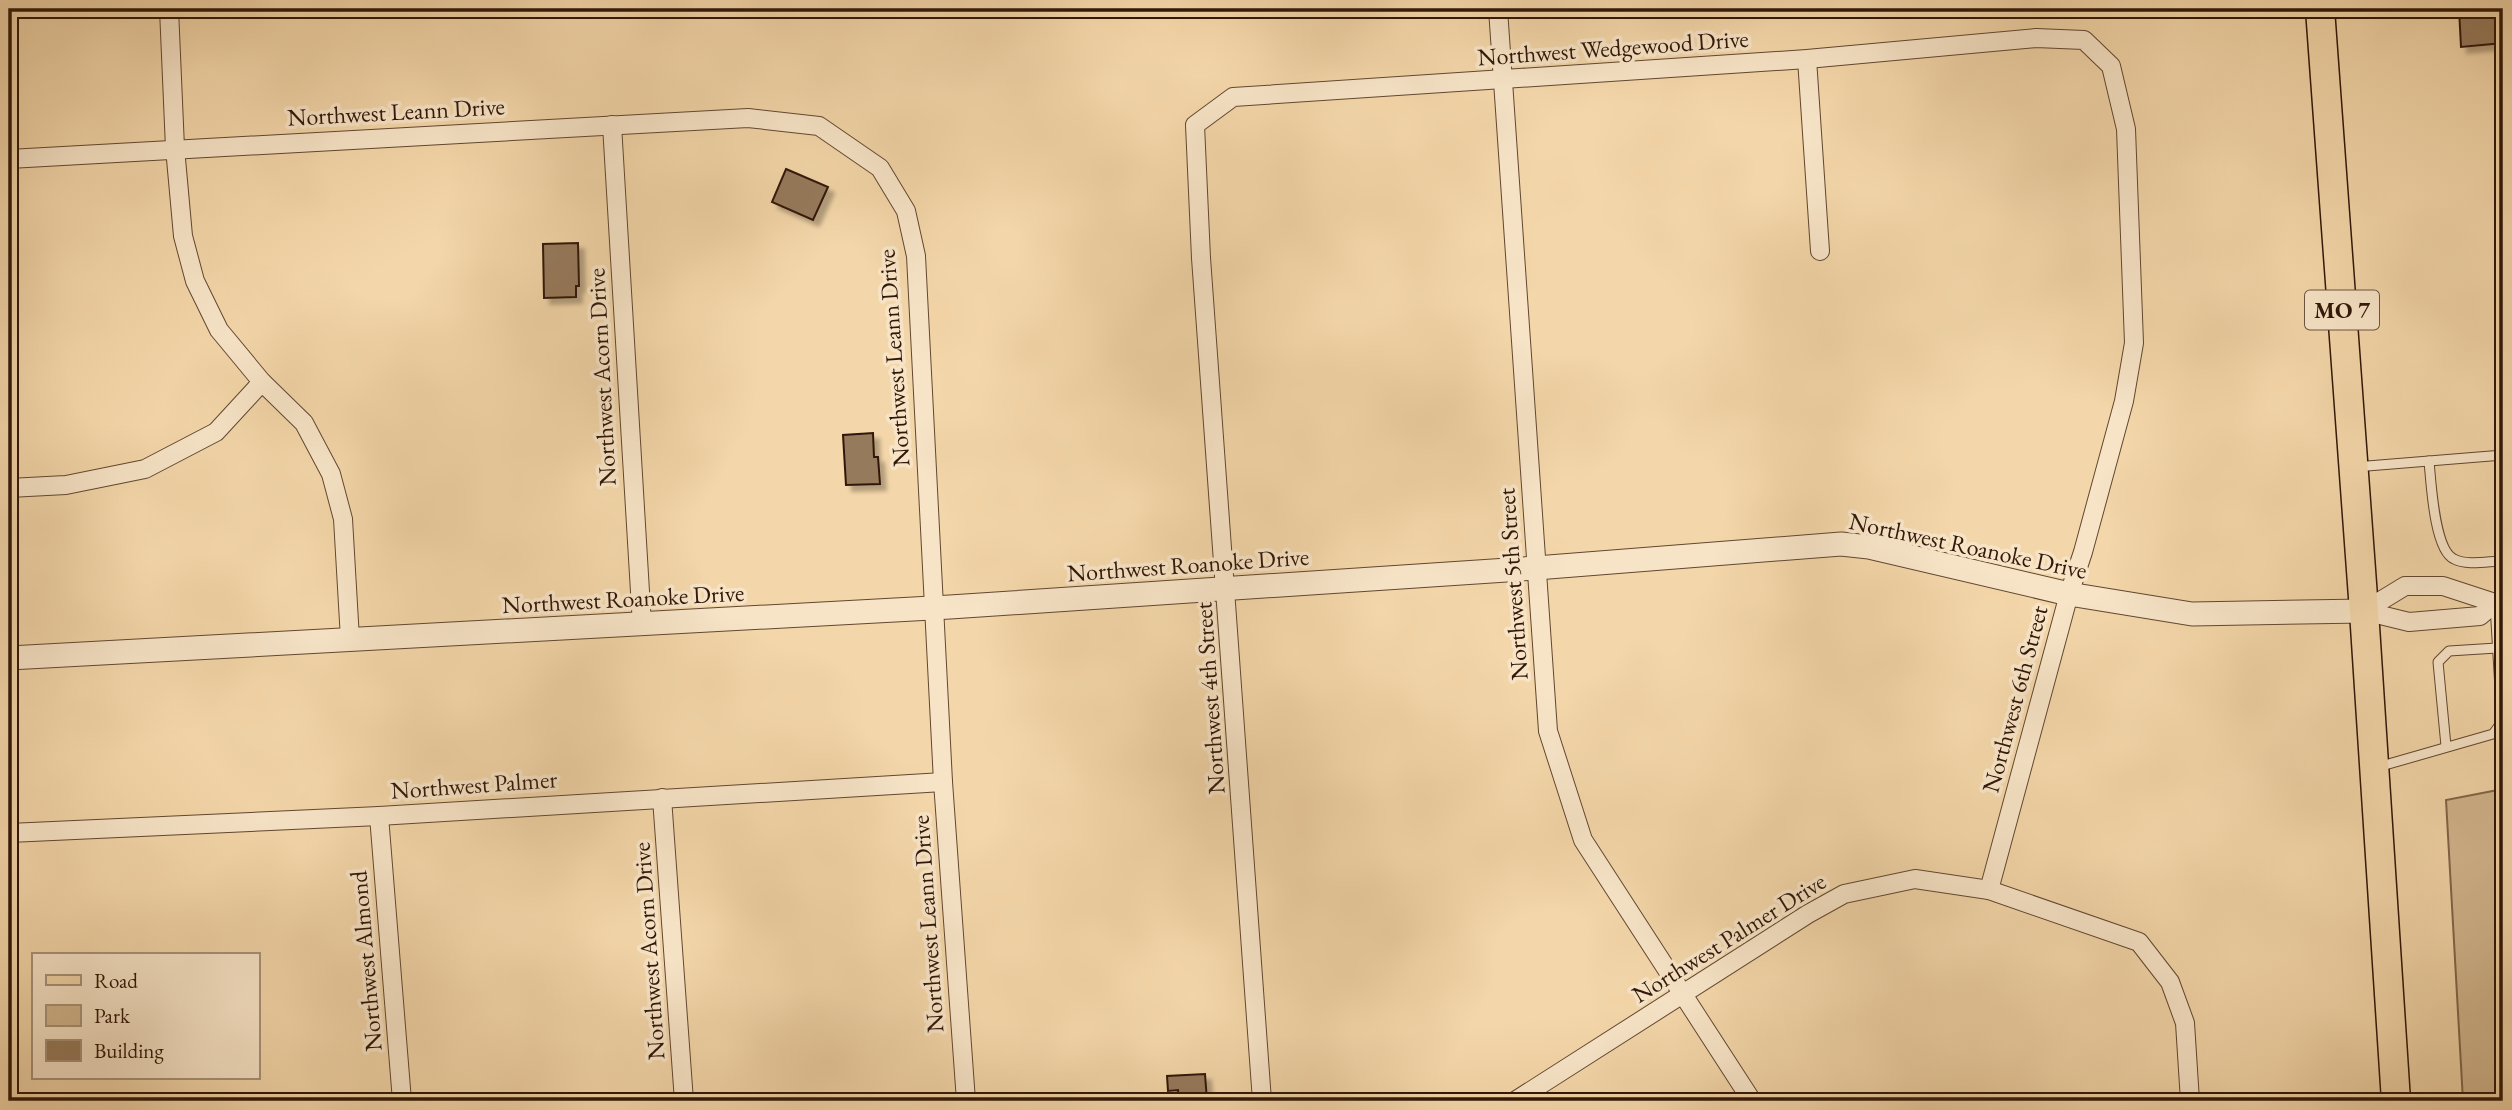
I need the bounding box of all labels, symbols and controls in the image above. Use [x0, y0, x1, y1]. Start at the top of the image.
street label: Northwest Wedgewood Drive [1476, 23, 1750, 72]
street label: Northwest Leann Drive [286, 90, 506, 133]
street label: Northwest Leann Drive [870, 248, 917, 468]
street label: Northwest Acorn Drive [580, 267, 623, 487]
road number: MO 7 [2305, 290, 2379, 330]
street label: Northwest 5th Street [1490, 487, 1535, 681]
street label: Northwest Roanoke Drive [1846, 505, 2090, 586]
street label: Northwest Roanoke Drive [1066, 541, 1310, 588]
street label: Northwest Roanoke Drive [501, 577, 745, 620]
street label: Northwest 4th Street [1187, 601, 1232, 795]
street label: Northwest 6th Street [1975, 601, 2055, 796]
street label: Northwest Palmer [390, 763, 558, 806]
street label: Northwest Leann Drive [904, 814, 951, 1034]
street label: Northwest Acorn Drive [625, 841, 672, 1061]
street label: Northwest Palmer Drive [1626, 865, 1831, 1010]
street label: Northwest Almond [342, 869, 389, 1053]
legend [32, 953, 259, 1078]
text: Road [94, 967, 138, 994]
text: Park [94, 1002, 131, 1029]
text: Building [94, 1037, 164, 1064]

